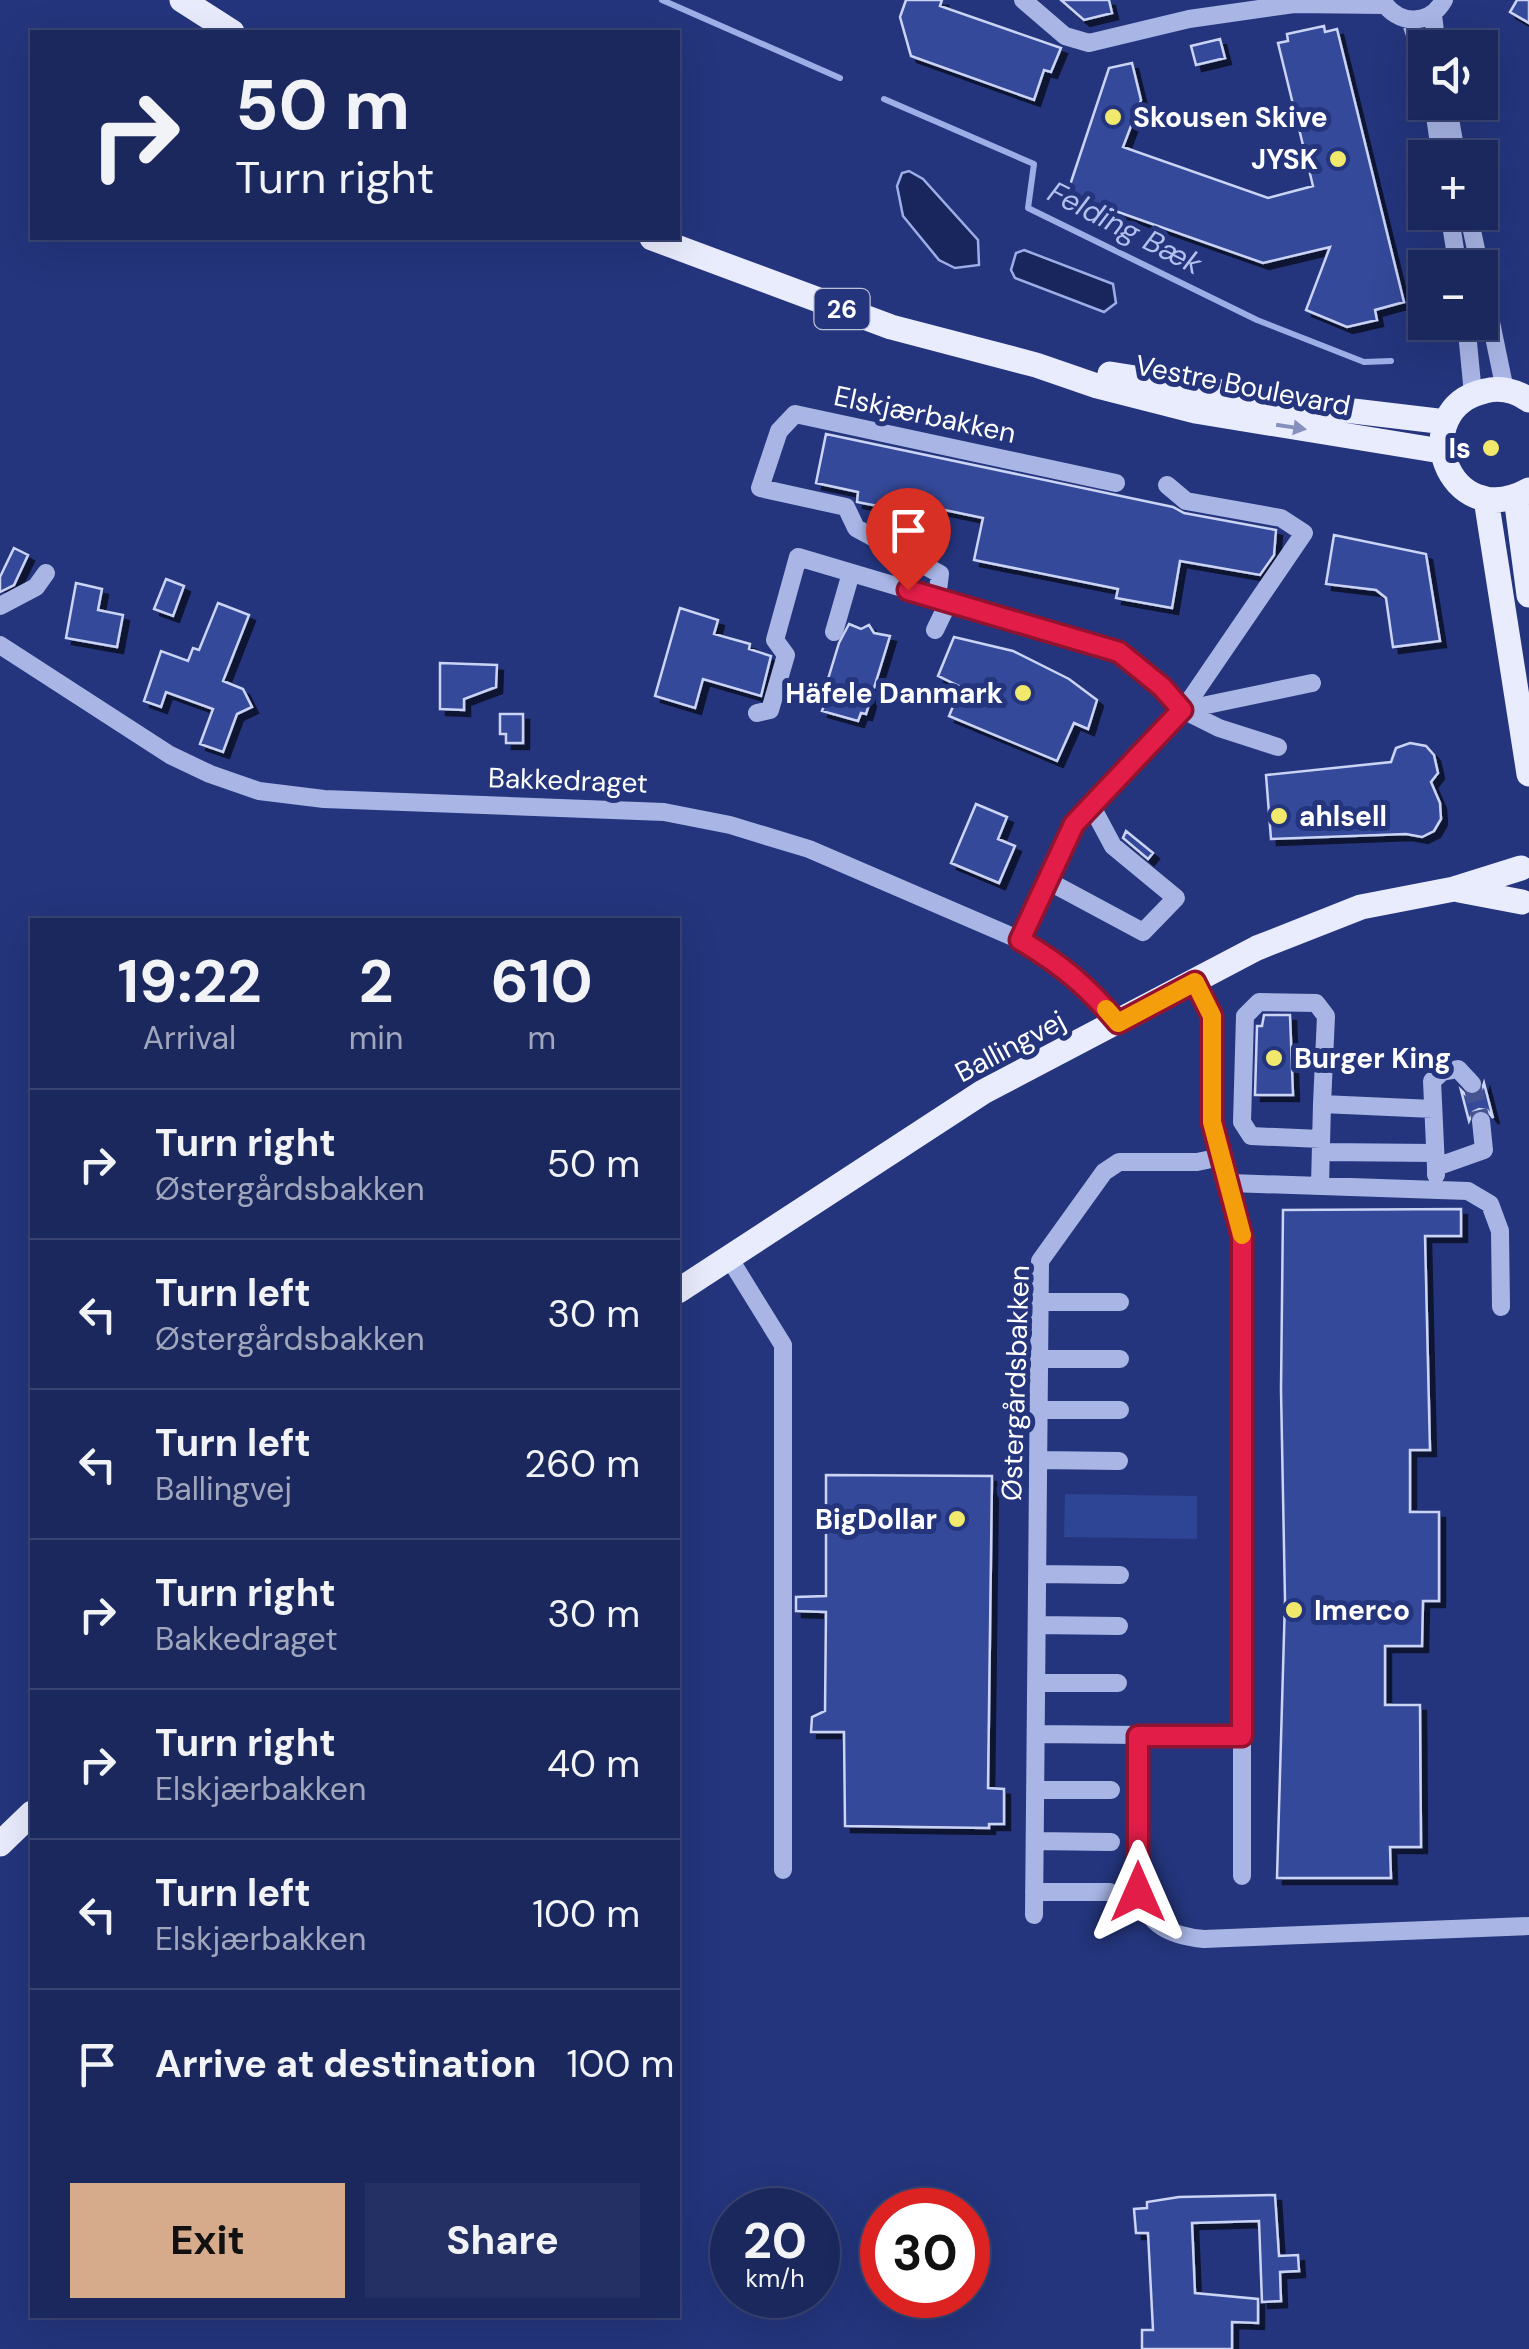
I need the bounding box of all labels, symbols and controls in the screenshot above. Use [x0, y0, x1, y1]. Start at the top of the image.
map controls [1408, 30, 1498, 340]
button: sound [1408, 30, 1498, 120]
text: 50 m [235, 60, 410, 151]
icon: right [70, 70, 200, 200]
place label: Skousen Skive [1133, 99, 1328, 136]
marker: Skousen Skive [1102, 106, 1124, 128]
button: + [1408, 140, 1498, 230]
place label: JYSK [1251, 141, 1318, 178]
text: Turn right [235, 148, 434, 207]
marker: JYSK [1327, 148, 1349, 170]
water label: Felding Bæk [1041, 172, 1210, 283]
button: − [1408, 250, 1498, 340]
road number: 26 [814, 289, 870, 329]
street label: Vestre Boulevard [1132, 347, 1354, 424]
street label: Elskjærbakken [831, 377, 1019, 452]
one-way arrow [1276, 419, 1308, 435]
place label: Is [1448, 430, 1471, 467]
marker: Is [1480, 437, 1502, 459]
pin [866, 488, 951, 591]
icon: arrive [881, 503, 936, 558]
place label: Häfele Danmark [785, 675, 1003, 712]
marker: Häfele Danmark [1012, 682, 1034, 704]
street label: Bakkedraget [487, 759, 649, 802]
place label: ahlsell [1299, 798, 1387, 835]
marker: ahlsell [1268, 805, 1290, 827]
text: 19:22 [117, 942, 262, 1021]
text: 2 [359, 942, 393, 1021]
text: 610 [491, 942, 593, 1021]
street label: Ballingvej [949, 1002, 1072, 1091]
text: Arrival [143, 1017, 236, 1059]
text: min [349, 1017, 403, 1059]
text: m [527, 1017, 556, 1059]
place label: Burger King [1294, 1040, 1451, 1077]
marker: Burger King [1263, 1047, 1285, 1069]
text: Turn right [155, 1118, 336, 1168]
icon: right [70, 1137, 125, 1192]
text: 50 m [547, 1139, 640, 1189]
text: Østergårdsbakken [155, 1168, 425, 1210]
street label: Østergårdsbakken [993, 1264, 1038, 1502]
text: Turn left [155, 1268, 311, 1318]
icon: left [70, 1287, 125, 1342]
text: 30 m [548, 1289, 640, 1339]
text: Østergårdsbakken [155, 1318, 425, 1360]
text: Turn left [155, 1418, 311, 1468]
icon: left [70, 1437, 125, 1492]
text: 260 m [524, 1439, 640, 1489]
text: Ballingvej [155, 1468, 292, 1510]
place label: BigDollar [815, 1501, 937, 1538]
marker: BigDollar [946, 1508, 968, 1530]
text: Turn right [155, 1568, 336, 1618]
icon: right [70, 1587, 125, 1642]
text: 30 m [548, 1589, 640, 1639]
place label: Imerco [1314, 1592, 1410, 1629]
marker: Imerco [1283, 1599, 1305, 1621]
text: Bakkedraget [155, 1618, 338, 1660]
text: Turn right [155, 1718, 336, 1768]
icon: right [70, 1737, 125, 1792]
text: 40 m [547, 1739, 640, 1789]
text: Elskjærbakken [155, 1768, 366, 1810]
position arrow [1086, 1840, 1190, 1944]
text: Turn left [155, 1868, 311, 1918]
icon: left [70, 1887, 125, 1942]
text: 100 m [532, 1889, 640, 1939]
text: Elskjærbakken [155, 1918, 366, 1960]
icon: arrive [70, 2037, 125, 2092]
text: Arrive at destination [155, 2039, 537, 2089]
text: 100 m [567, 2039, 674, 2089]
button: Exit [70, 2183, 345, 2298]
button: Share [365, 2183, 640, 2298]
speed limit sign: 30 [860, 2188, 990, 2318]
text: 20 [743, 2208, 807, 2274]
text: km/h [745, 2262, 805, 2295]

